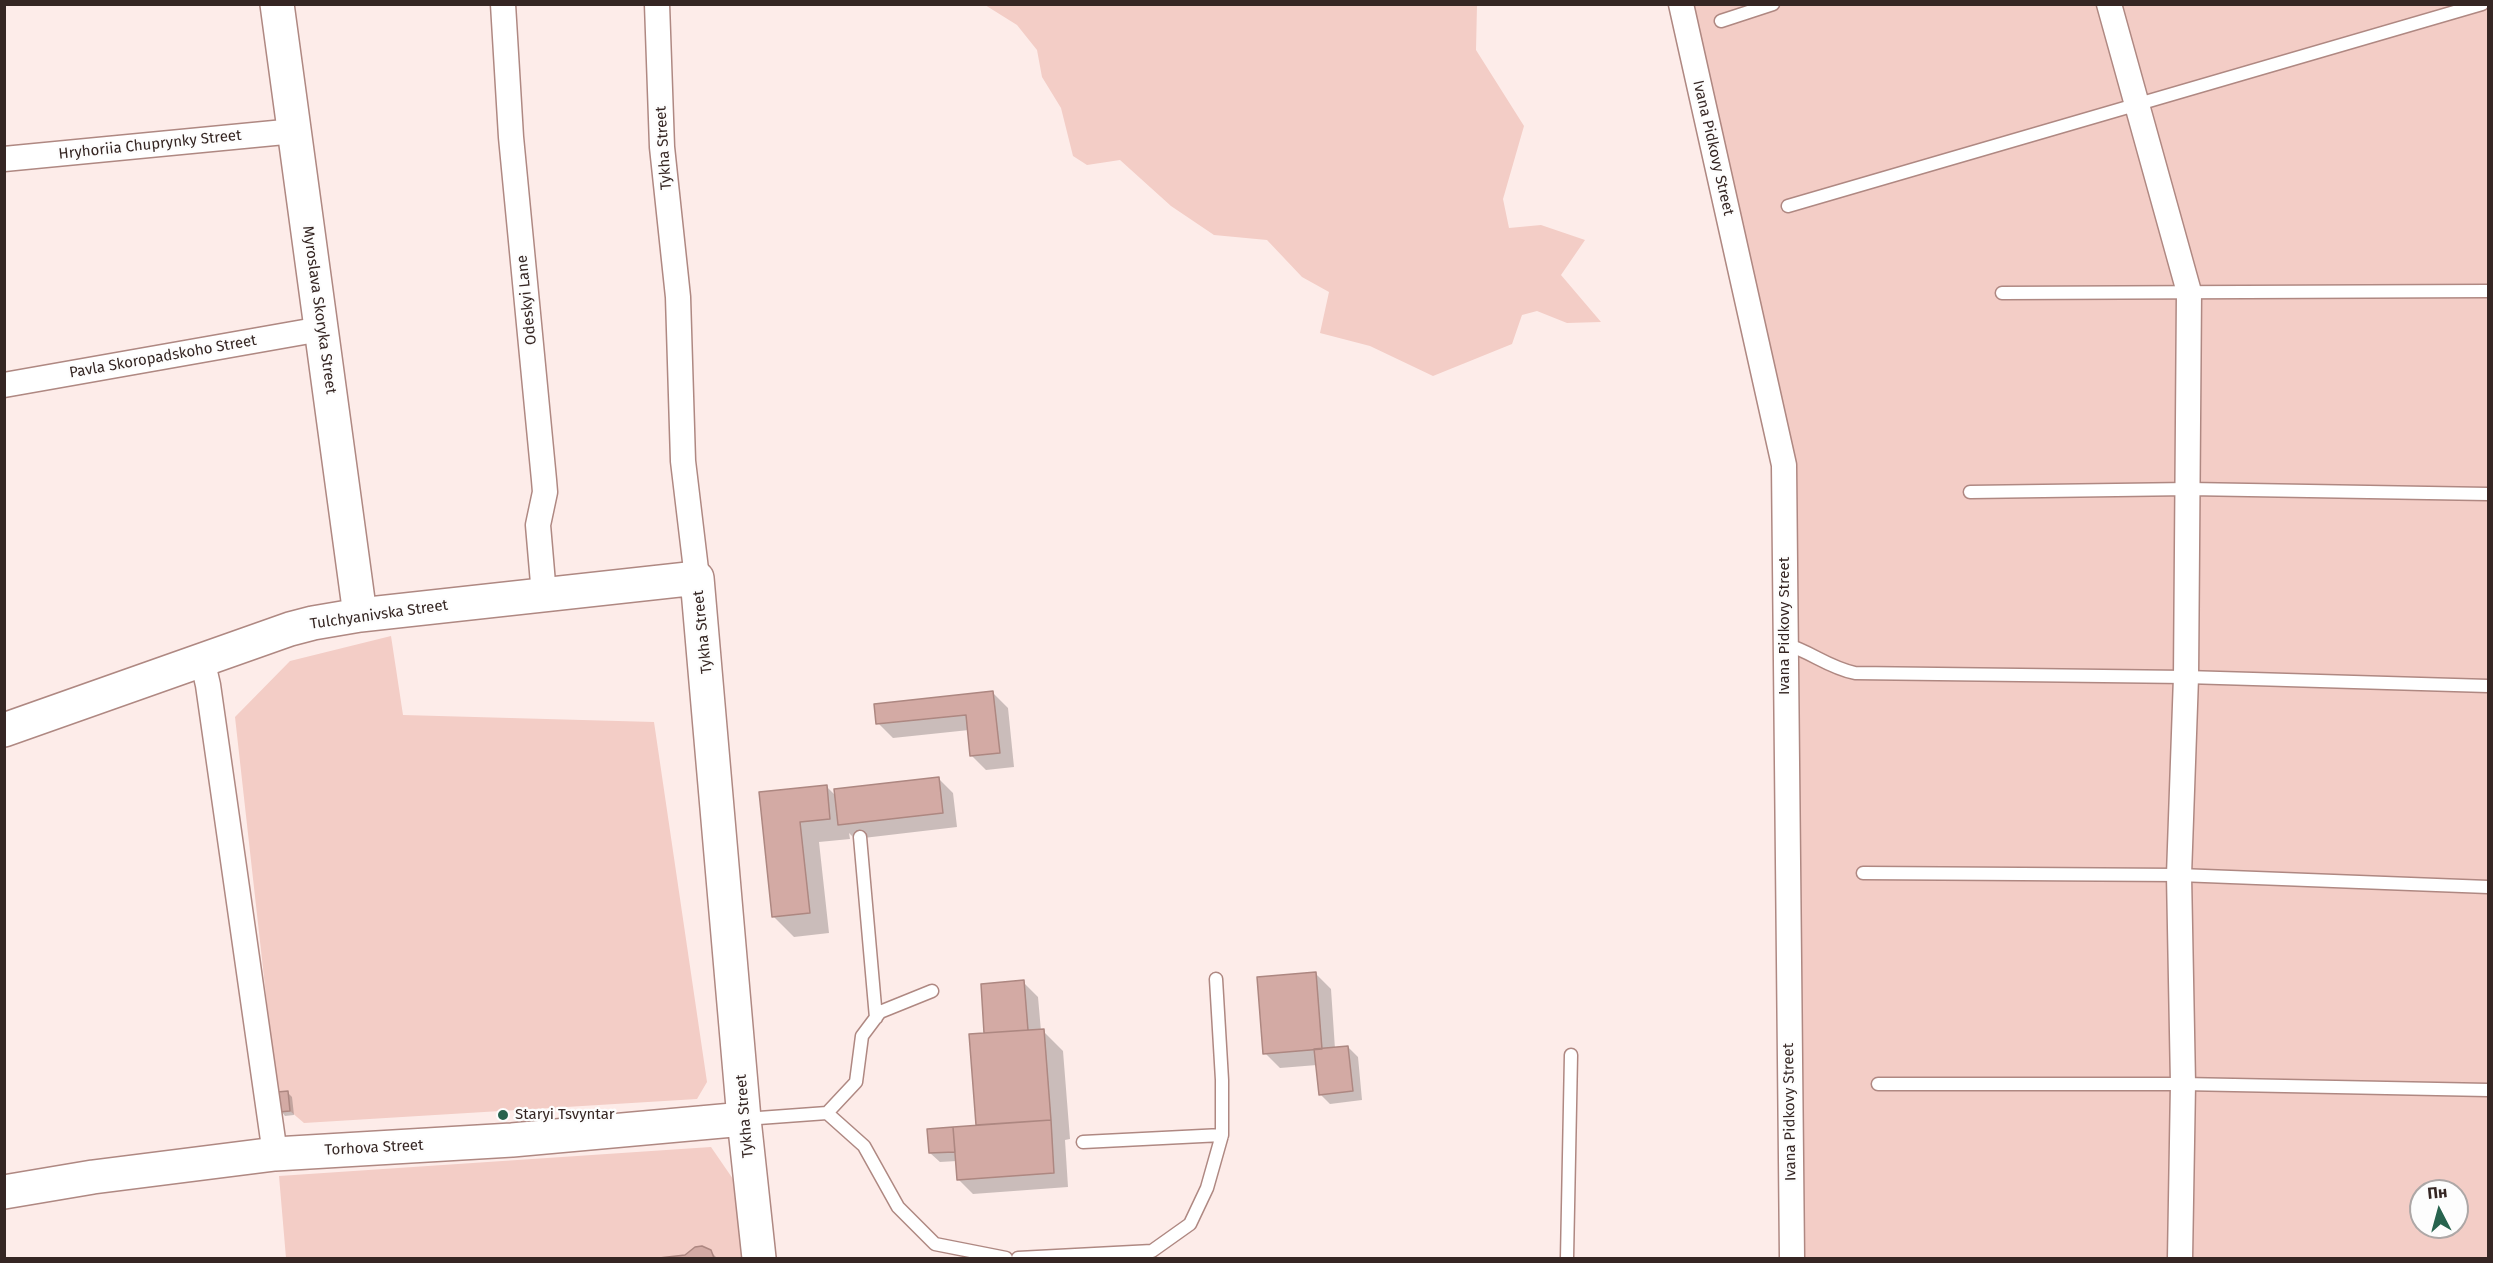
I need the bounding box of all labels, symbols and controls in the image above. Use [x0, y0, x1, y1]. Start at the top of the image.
street label: Ivana Pidkovy Street [1689, 79, 1737, 217]
street label: Tykha Street [652, 106, 676, 190]
street label: Hryhoriia Chuprynky Street [58, 126, 242, 164]
street label: Myroslava Skoryka Street [298, 225, 340, 395]
street label: Odeskyi Lane [513, 254, 541, 346]
street label: Pavla Skoropadskoho Street [68, 332, 258, 382]
street label: Ivana Pidkovy Street [1776, 557, 1794, 695]
street label: Tykha Street [690, 589, 716, 675]
street label: Tulchyanivska Street [309, 596, 449, 634]
street label: Ivana Pidkovy Street [1780, 1043, 1800, 1181]
street label: Tykha Street [732, 1073, 758, 1159]
place label: Staryi Tsvyntar [515, 1106, 615, 1124]
marker: Staryi Tsvyntar [496, 1108, 510, 1122]
street label: Torhova Street [324, 1136, 424, 1160]
north arrow [2409, 1179, 2469, 1239]
text: Пн [2426, 1182, 2448, 1203]

